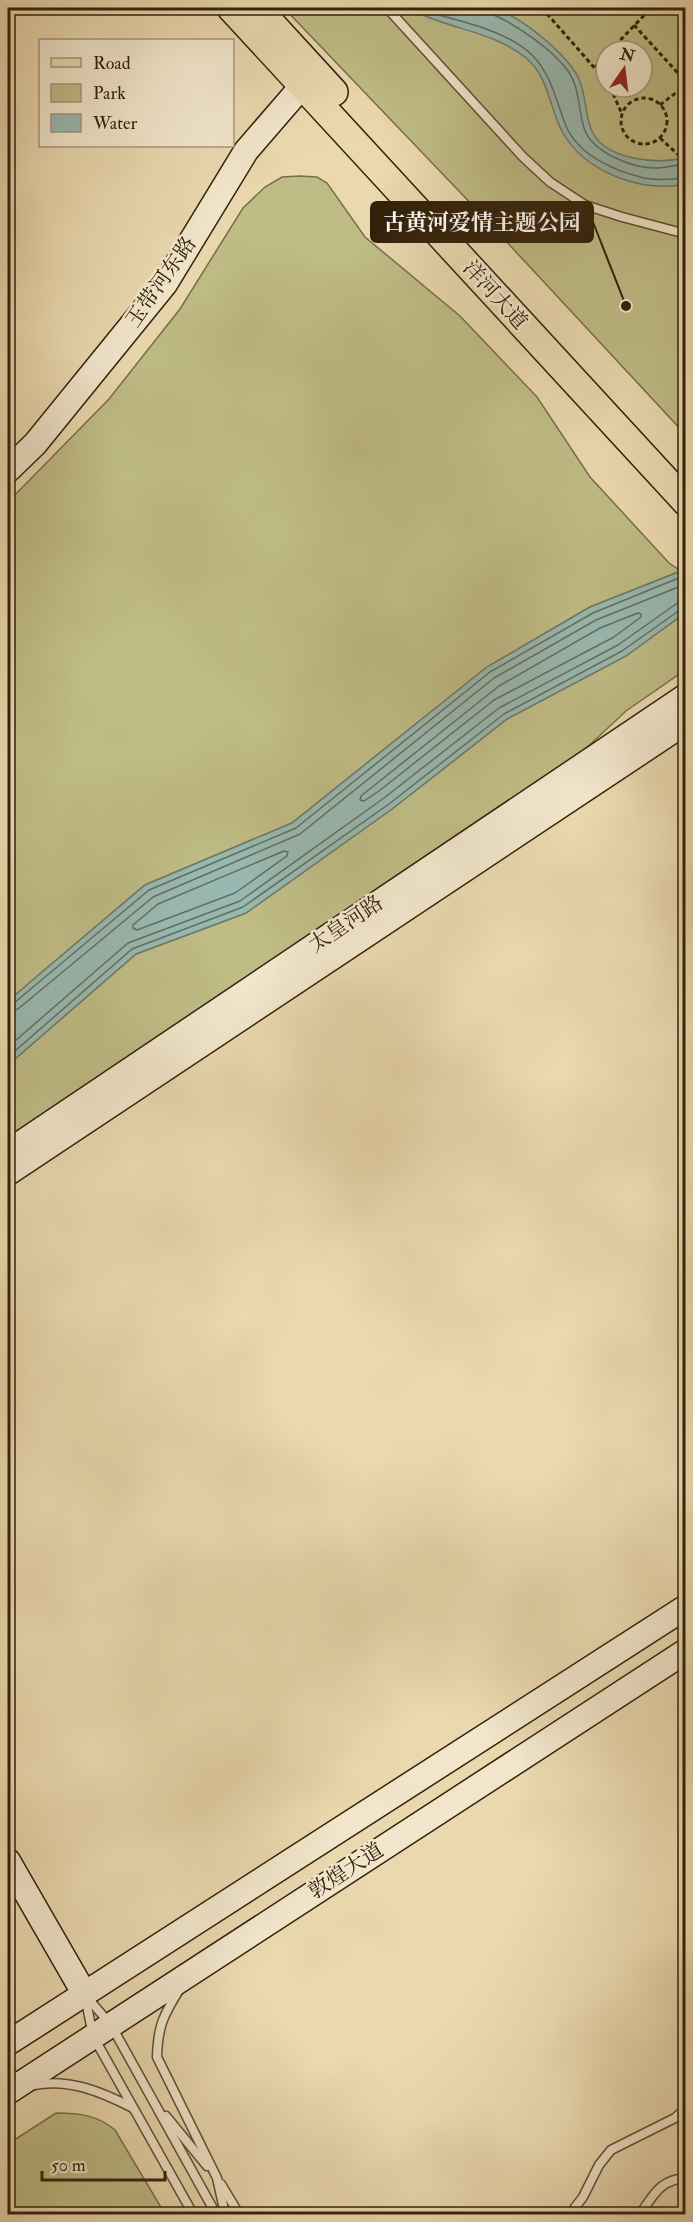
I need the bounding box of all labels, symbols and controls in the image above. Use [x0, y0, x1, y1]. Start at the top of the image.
legend [39, 39, 234, 147]
north arrow [594, 39, 654, 99]
text: N [617, 44, 637, 67]
text: Road [93, 52, 131, 75]
text: Park [93, 82, 126, 105]
text: Water [92, 112, 137, 135]
callout: 古黄河爱情主题公园 [371, 202, 593, 242]
text: 古黄河爱情主题公园 [383, 209, 581, 237]
street label: 玉带河东路 [120, 231, 202, 333]
street label: 洋河大道 [457, 255, 533, 335]
street label: 太皇河路 [304, 889, 388, 959]
street label: 敦煌大道 [303, 1837, 389, 1905]
scale bar [42, 2144, 165, 2182]
text: 50 m [51, 2154, 86, 2177]

